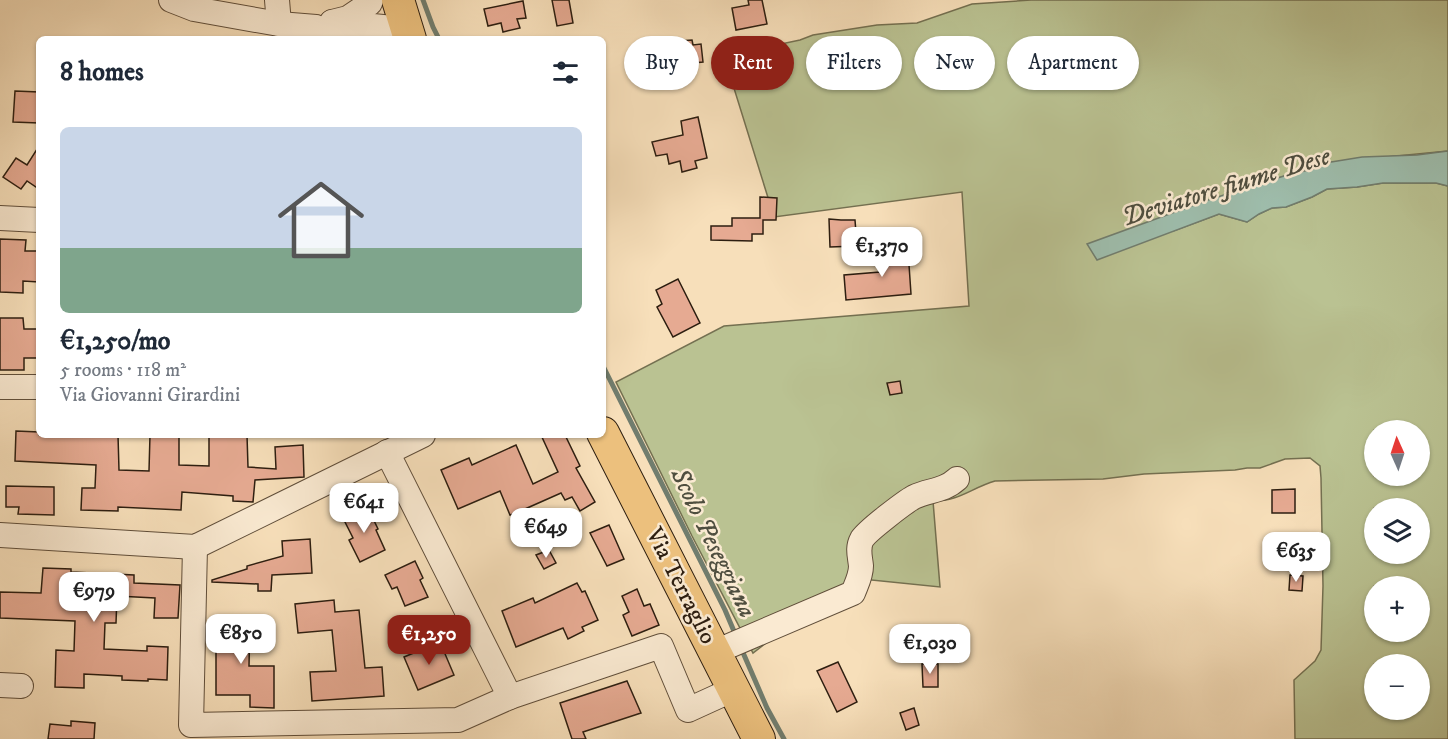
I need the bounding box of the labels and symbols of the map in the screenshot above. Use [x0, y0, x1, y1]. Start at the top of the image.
water label: Deviatore fiume Dese [1118, 139, 1335, 234]
pin: €1,370 [833, 227, 931, 278]
north arrow [1364, 420, 1430, 486]
water label: Scolo Peseggiana [662, 462, 764, 623]
pin: €641 [328, 483, 400, 534]
pin: €649 [510, 508, 582, 559]
street label: Via Terraglio [638, 522, 723, 649]
pin: €635 [1260, 532, 1332, 583]
pin: €979 [58, 572, 130, 623]
pin: €850 [205, 614, 277, 665]
pin: €1,250 [380, 615, 478, 666]
pin: €1,030 [881, 624, 979, 675]

